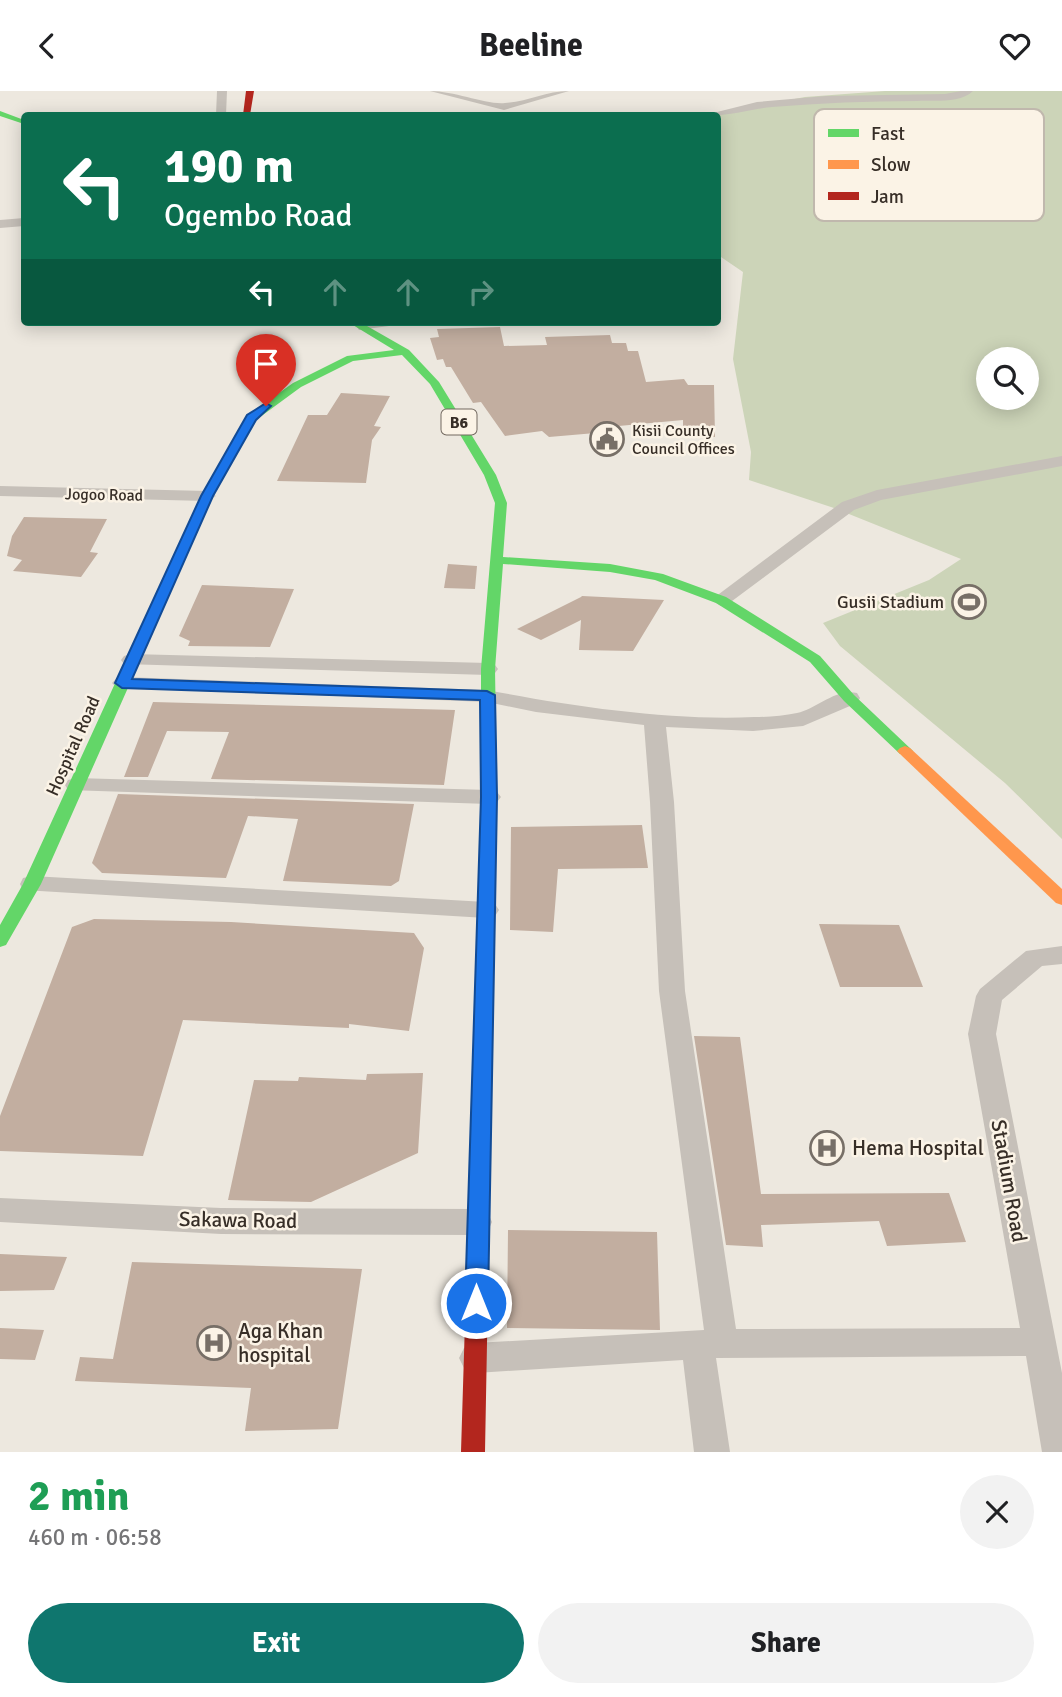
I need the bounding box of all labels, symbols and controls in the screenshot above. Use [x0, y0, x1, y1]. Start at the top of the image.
text: Beeline [479, 26, 583, 65]
icon: back [28, 27, 66, 65]
icon: heart [996, 27, 1034, 65]
legend [814, 109, 1044, 221]
text: Fast [871, 122, 905, 146]
text: 190 m [164, 136, 294, 196]
icon: left [49, 140, 140, 231]
text: Slow [871, 153, 911, 177]
text: Jam [871, 185, 904, 209]
text: Ogembo Road [164, 196, 353, 235]
icon: left [243, 273, 281, 311]
icon: ahead [316, 273, 354, 311]
icon: ahead [389, 273, 427, 311]
icon: right [462, 273, 500, 311]
pin [236, 334, 296, 406]
icon: arrive [247, 345, 285, 383]
map controls [976, 347, 1039, 410]
button: search [976, 347, 1039, 410]
road number: B6 [442, 409, 476, 435]
public building icon: Kisii County Council Offices [588, 420, 626, 458]
place label: Kisii County Council Offices [632, 421, 735, 459]
street label: Jogoo Road [65, 484, 143, 506]
sports icon: Gusii Stadium [950, 583, 988, 621]
place label: Gusii Stadium [837, 591, 944, 613]
street label: Hospital Road [41, 693, 105, 799]
street label: Stadium Road [985, 1118, 1033, 1244]
hospital icon: Hema Hospital [808, 1129, 846, 1167]
place label: Hema Hospital [852, 1135, 984, 1161]
street label: Sakawa Road [179, 1206, 297, 1234]
position arrow [439, 1266, 513, 1340]
place label: Aga Khan hospital [238, 1318, 323, 1368]
hospital icon: Aga Khan hospital [195, 1324, 233, 1362]
text: 2 min [28, 1471, 129, 1522]
button: close [960, 1475, 1034, 1549]
text: 460 m · 06:58 [28, 1523, 162, 1552]
button: Exit [28, 1603, 524, 1683]
button: Share [538, 1603, 1034, 1683]

